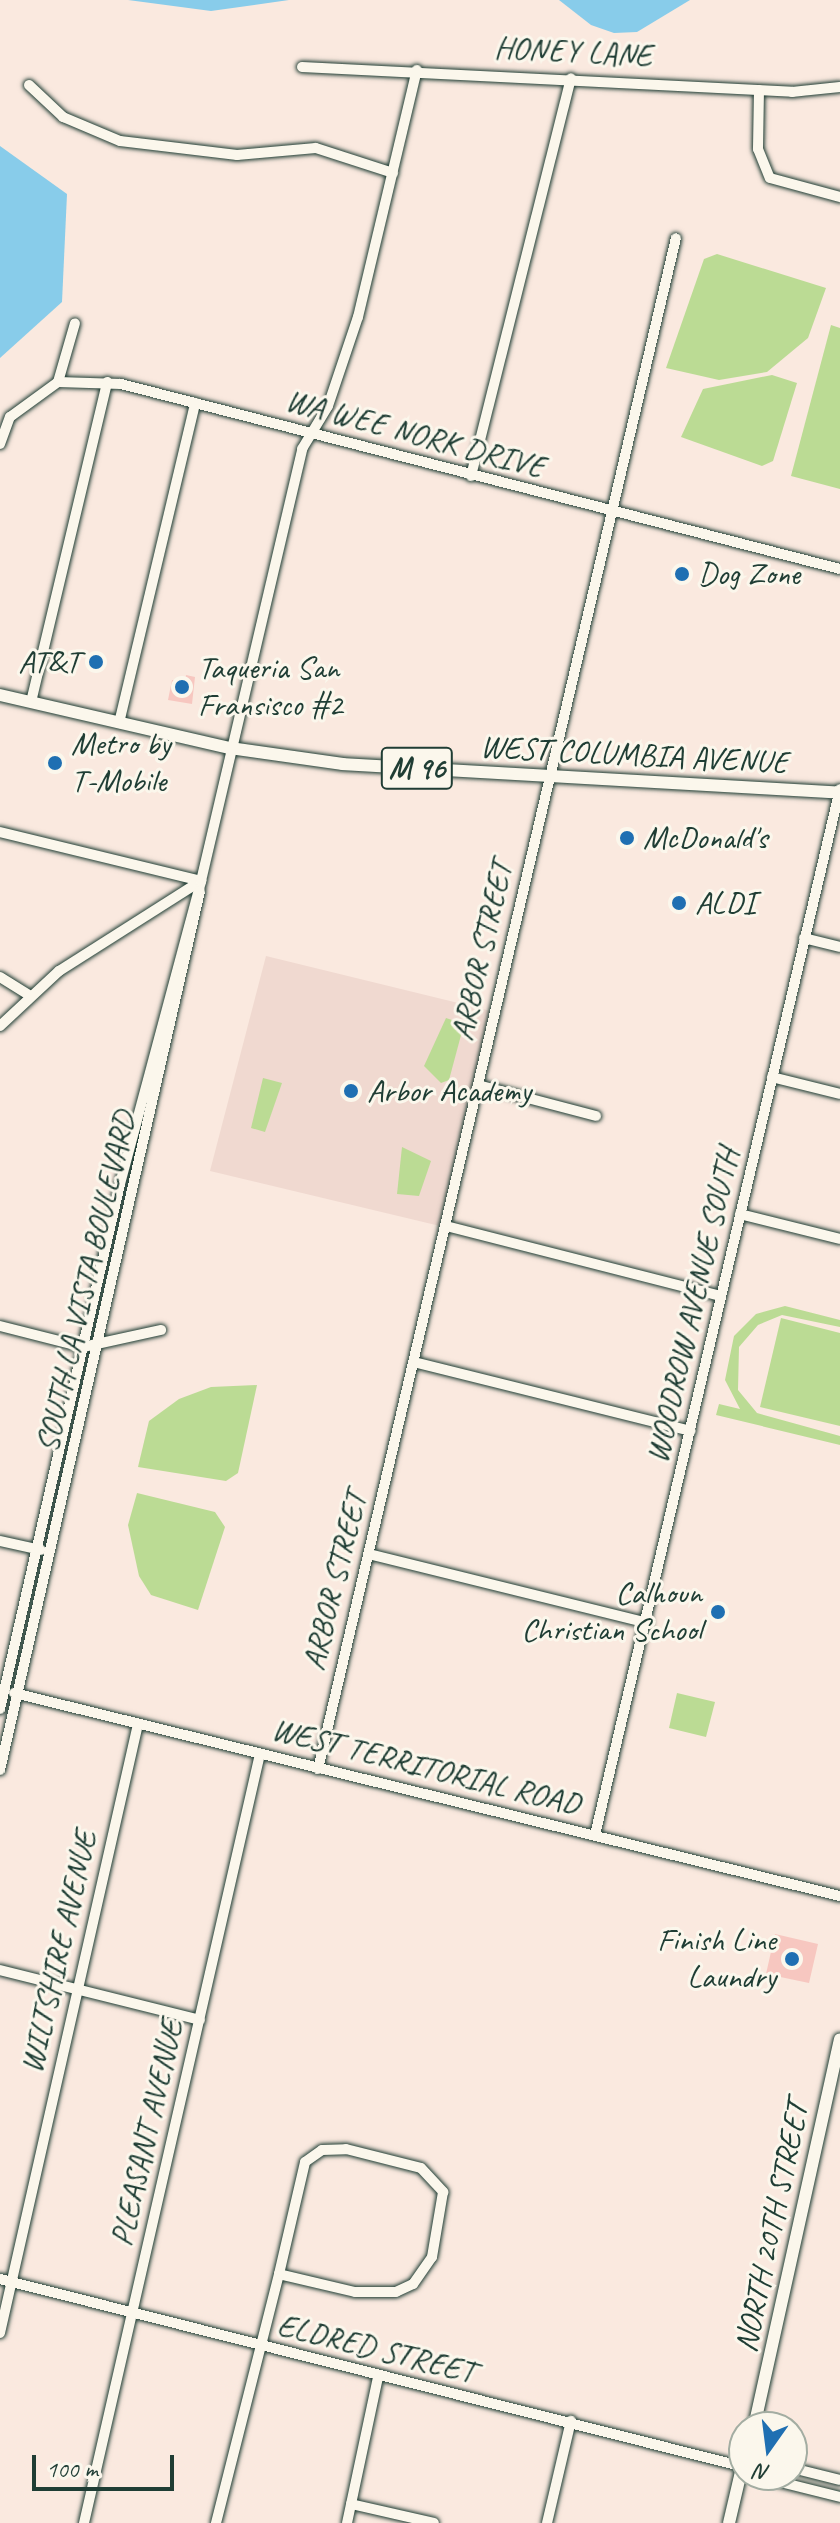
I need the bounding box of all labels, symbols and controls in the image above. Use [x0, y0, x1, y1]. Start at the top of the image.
street label: HONEY LANE [493, 29, 653, 75]
street label: WA WEE NORK DRIVE [282, 381, 548, 487]
place label: Dog Zone [698, 555, 799, 593]
marker: Dog Zone [673, 565, 691, 583]
place label: AT&T [18, 643, 80, 681]
place label: Taqueria San Fransisco #2 [198, 650, 342, 725]
marker: AT&T [87, 653, 105, 671]
marker: Taqueria San Fransisco #2 [173, 678, 191, 696]
place label: Metro by T-Mobile [71, 726, 170, 801]
street label: WEST COLUMBIA AVENUE [479, 728, 789, 782]
road number: M 96 [379, 742, 455, 794]
marker: Metro by T-Mobile [46, 754, 64, 772]
place label: McDonald's [643, 819, 767, 857]
marker: McDonald's [618, 829, 636, 847]
street label: ARBOR STREET [443, 858, 521, 1044]
place label: ALDI [695, 884, 756, 922]
marker: ALDI [670, 894, 688, 912]
place label: Arbor Academy [367, 1072, 532, 1110]
marker: Arbor Academy [342, 1082, 360, 1100]
street label: SOUTH LA VISTA BOULEVARD [28, 1107, 144, 1457]
street label: WOODROW AVENUE SOUTH [638, 1145, 748, 1467]
street label: ARBOR STREET [294, 1488, 376, 1674]
place label: Calhoun Christian School [523, 1575, 702, 1650]
marker: Calhoun Christian School [709, 1603, 727, 1621]
street label: WEST TERRITORIAL ROAD [268, 1710, 584, 1824]
street label: WILTSHIRE AVENUE [13, 1827, 105, 2077]
place label: Finish Line Laundry [657, 1922, 776, 1997]
marker: Finish Line Laundry [783, 1950, 801, 1968]
street label: PLEASANT AVENUE [103, 2017, 191, 2249]
street label: NORTH 20TH STREET [727, 2098, 817, 2356]
street label: ELDRED STREET [274, 2306, 478, 2392]
north arrow [728, 2411, 808, 2491]
scale bar [36, 2439, 178, 2489]
text: 100 m [46, 2454, 98, 2484]
text: N [753, 2457, 773, 2488]

